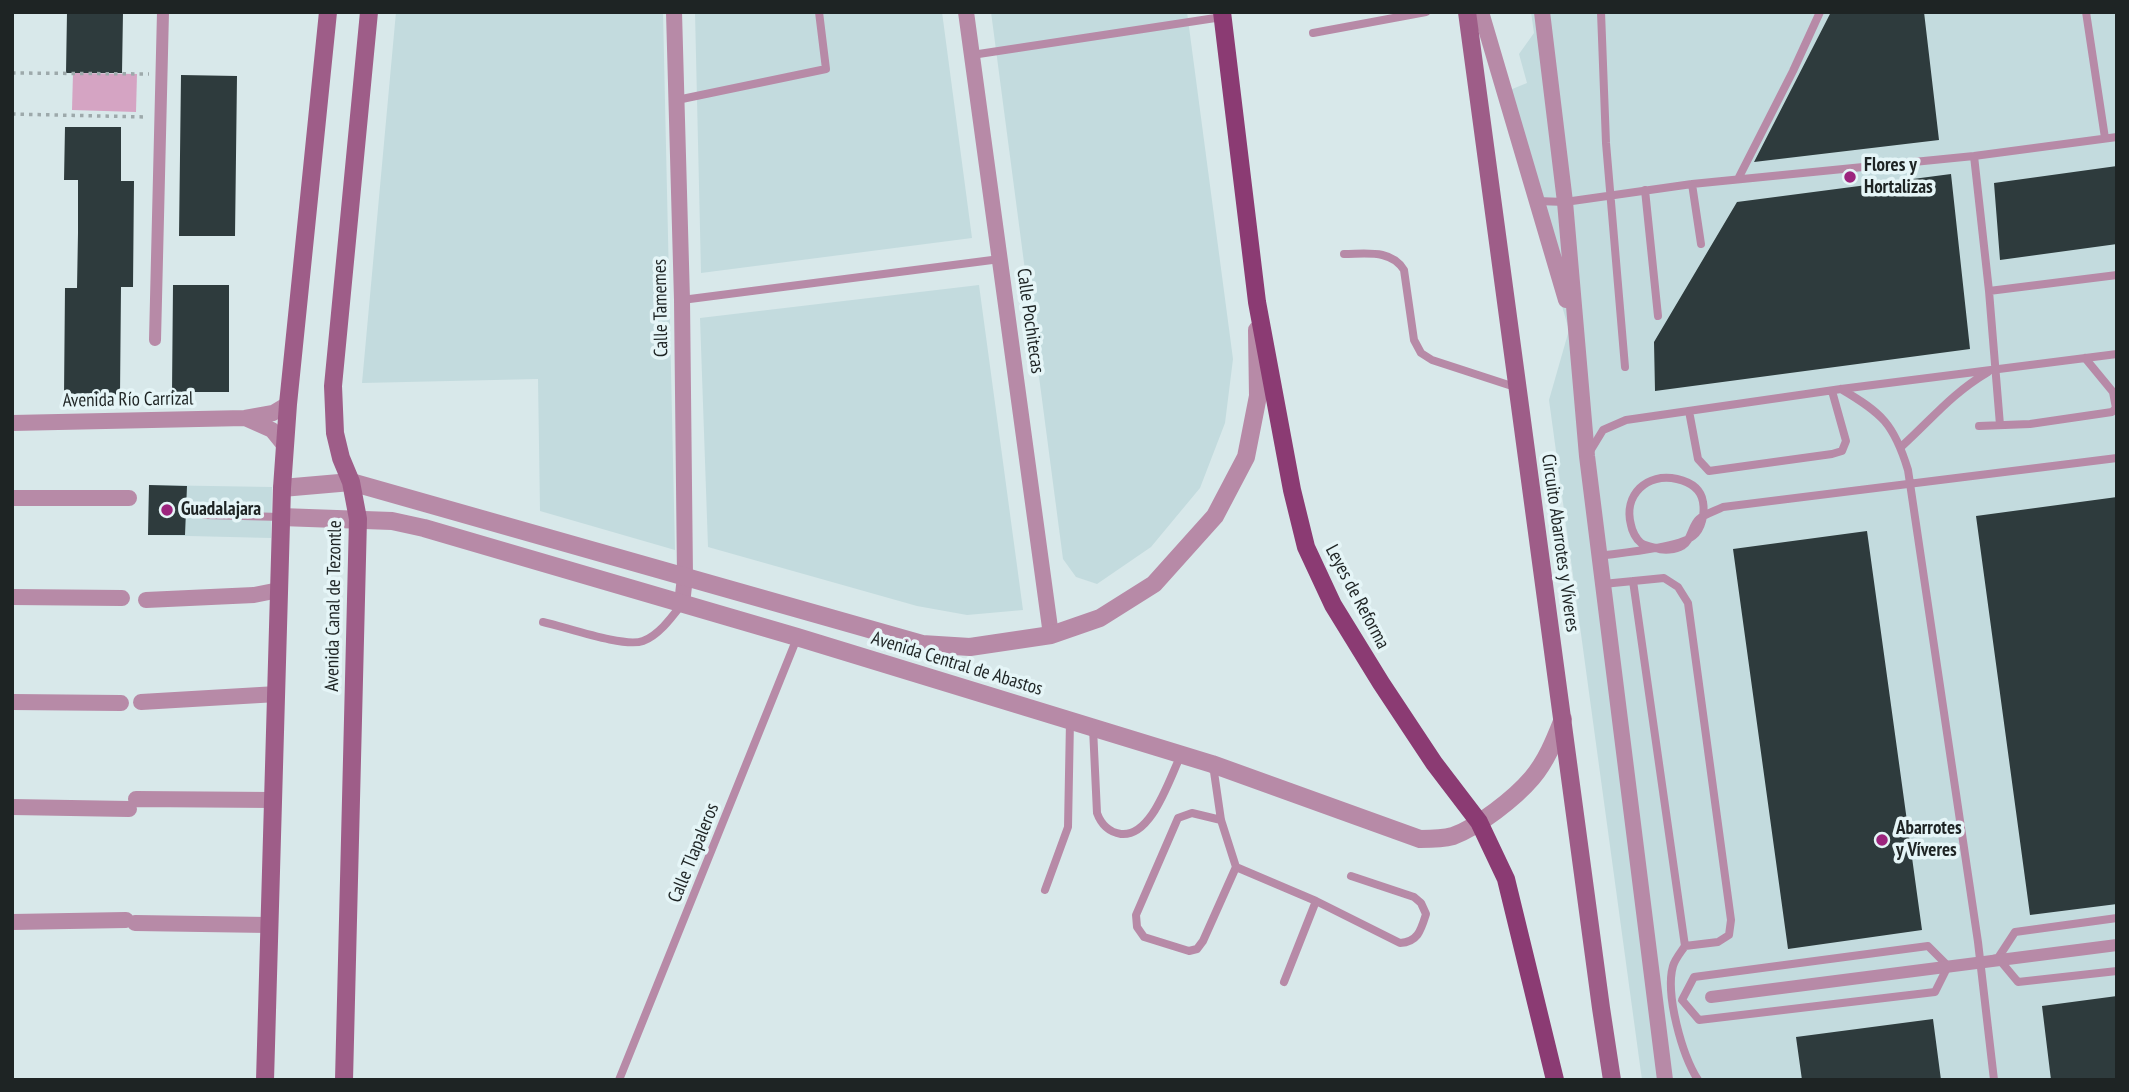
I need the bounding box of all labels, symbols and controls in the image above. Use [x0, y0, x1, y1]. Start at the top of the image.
place label: Flores y Hortalizas [1864, 155, 1933, 199]
marker: Flores y Hortalizas [1842, 169, 1858, 185]
street label: Calle Tamemes [649, 259, 673, 357]
street label: Calle Pochitecas [1011, 267, 1049, 375]
street label: Avenida Río Carrizal [62, 387, 194, 413]
street label: Circuito Abarrotes y Víveres [1536, 453, 1584, 633]
place label: Guadalajara [181, 499, 261, 521]
marker: Guadalajara [159, 502, 175, 518]
street label: Avenida Canal de Tezontle [321, 520, 347, 692]
street label: Leyes de Reforma [1320, 541, 1394, 653]
street label: Avenida Central de Abastos [869, 627, 1045, 701]
street label: Calle Tlapaleros [664, 800, 724, 906]
place label: Abarrotes y Víveres [1896, 818, 1962, 862]
marker: Abarrotes y Víveres [1874, 832, 1890, 848]

